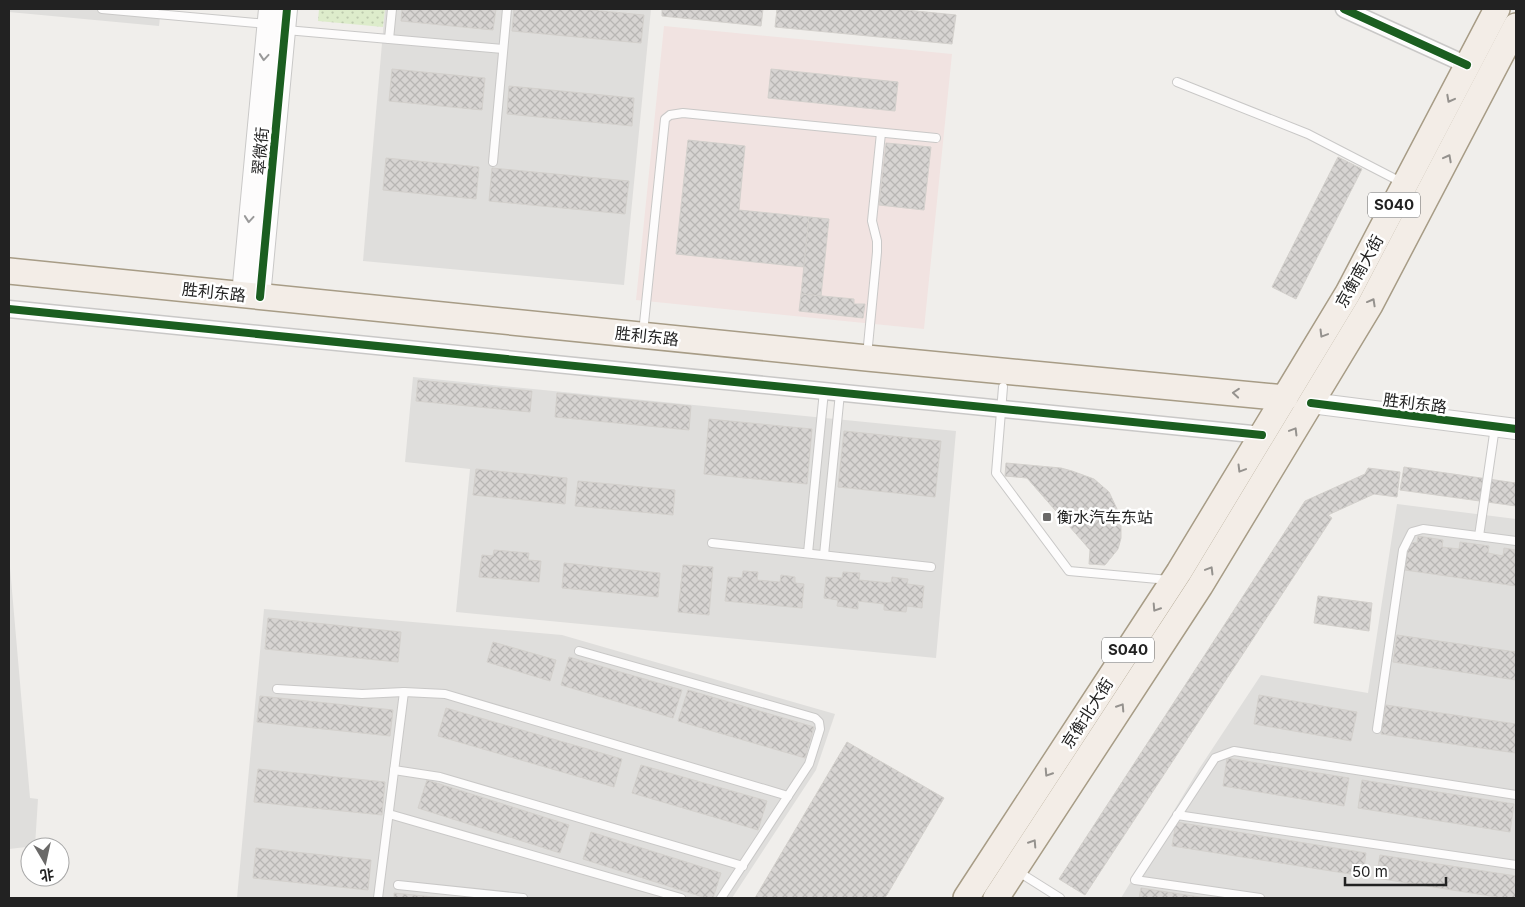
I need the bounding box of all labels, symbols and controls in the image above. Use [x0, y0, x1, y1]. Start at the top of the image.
one-way arrow [259, 54, 270, 62]
one-way arrow [1446, 93, 1456, 102]
street label: 翠微街 [248, 126, 272, 176]
one-way arrow [1442, 154, 1452, 163]
road number: S040 [1368, 192, 1420, 218]
one-way arrow [244, 215, 255, 223]
street label: 京衡南大街 [1331, 231, 1387, 311]
street label: 胜利东路 [181, 279, 247, 305]
one-way arrow [1366, 298, 1376, 307]
street label: 胜利东路 [614, 323, 680, 349]
one-way arrow [1320, 329, 1330, 338]
one-way arrow [1232, 388, 1240, 399]
street label: 胜利东路 [1382, 389, 1448, 417]
one-way arrow [1287, 428, 1297, 437]
one-way arrow [1238, 464, 1248, 473]
place label: 衡水汽车东站 [1057, 507, 1153, 527]
marker: 衡水汽车东站 [1041, 511, 1053, 523]
one-way arrow [1203, 567, 1213, 576]
one-way arrow [1152, 602, 1162, 611]
road number: S040 [1102, 638, 1154, 662]
street label: 京衡北大街 [1057, 674, 1117, 752]
one-way arrow [1115, 703, 1125, 712]
one-way arrow [1045, 767, 1054, 777]
north arrow [20, 837, 70, 887]
one-way arrow [1026, 839, 1036, 848]
scale bar [1345, 854, 1446, 886]
text: 50 m [1352, 862, 1388, 881]
text: 北 [39, 866, 55, 885]

